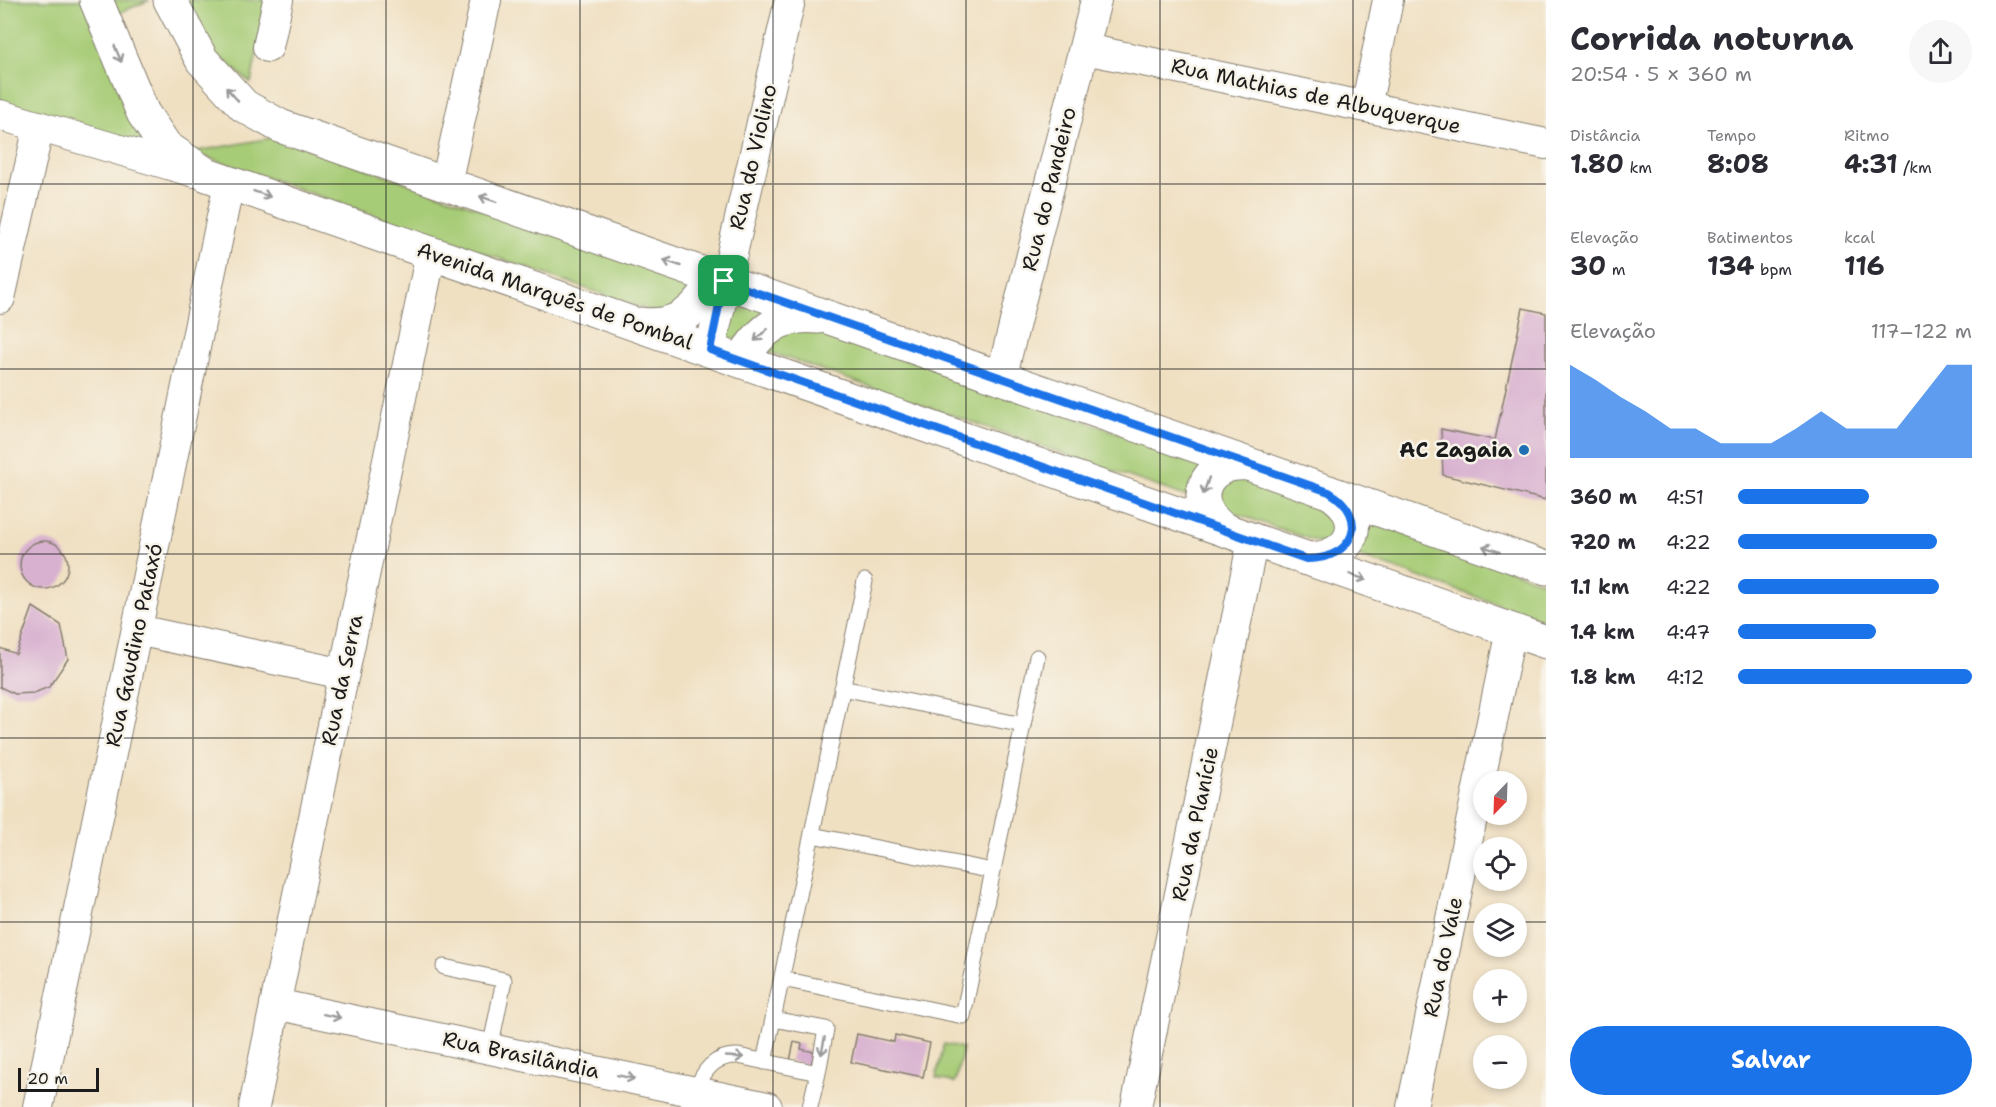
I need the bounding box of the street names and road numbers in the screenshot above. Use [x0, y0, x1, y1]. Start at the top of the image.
street label: Rua Mathias de Albuquerque [1168, 52, 1464, 140]
street label: Rua do Violino [723, 81, 783, 233]
street label: Rua do Pandeiro [1015, 104, 1083, 274]
street label: Avenida Marquês de Pombal [413, 235, 697, 357]
street label: Rua Gaudino Pataxó [99, 541, 169, 749]
street label: Rua da Serra [314, 612, 370, 748]
street label: Rua da Planície [1165, 744, 1225, 904]
street label: Rua do Vale [1417, 894, 1469, 1020]
street label: Rua Brasilândia [440, 1025, 602, 1085]

